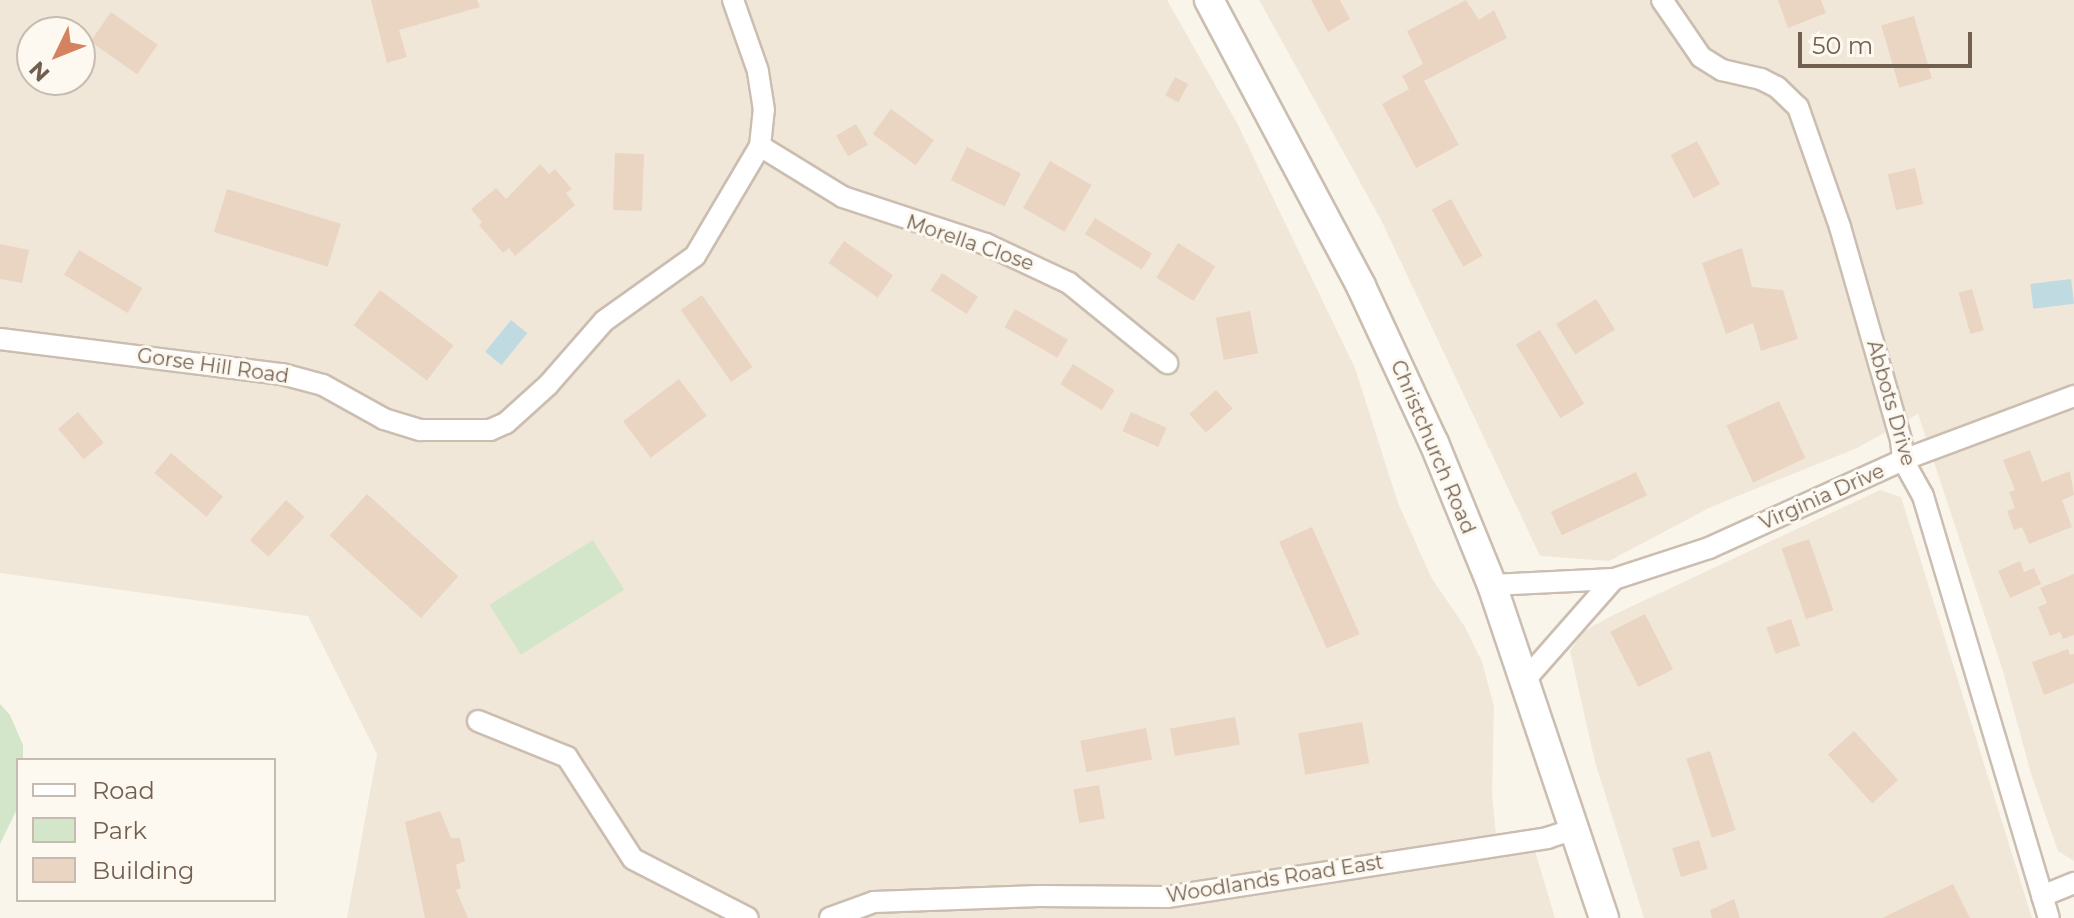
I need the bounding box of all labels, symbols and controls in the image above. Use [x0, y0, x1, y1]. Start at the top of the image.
north arrow [16, 16, 96, 96]
scale bar [1802, 16, 1976, 66]
text: 50 m [1812, 31, 1873, 60]
text: N [24, 56, 55, 87]
street label: Morella Close [903, 210, 1037, 276]
street label: Abbots Drive [1862, 337, 1920, 469]
street label: Gorse Hill Road [136, 343, 290, 389]
street label: Christchurch Road [1386, 357, 1480, 537]
street label: Virginia Drive [1756, 459, 1888, 535]
legend [16, 758, 276, 902]
text: Road [92, 776, 155, 805]
text: Park [92, 816, 147, 845]
street label: Woodlands Road East [1165, 850, 1385, 908]
text: Building [92, 856, 195, 885]

